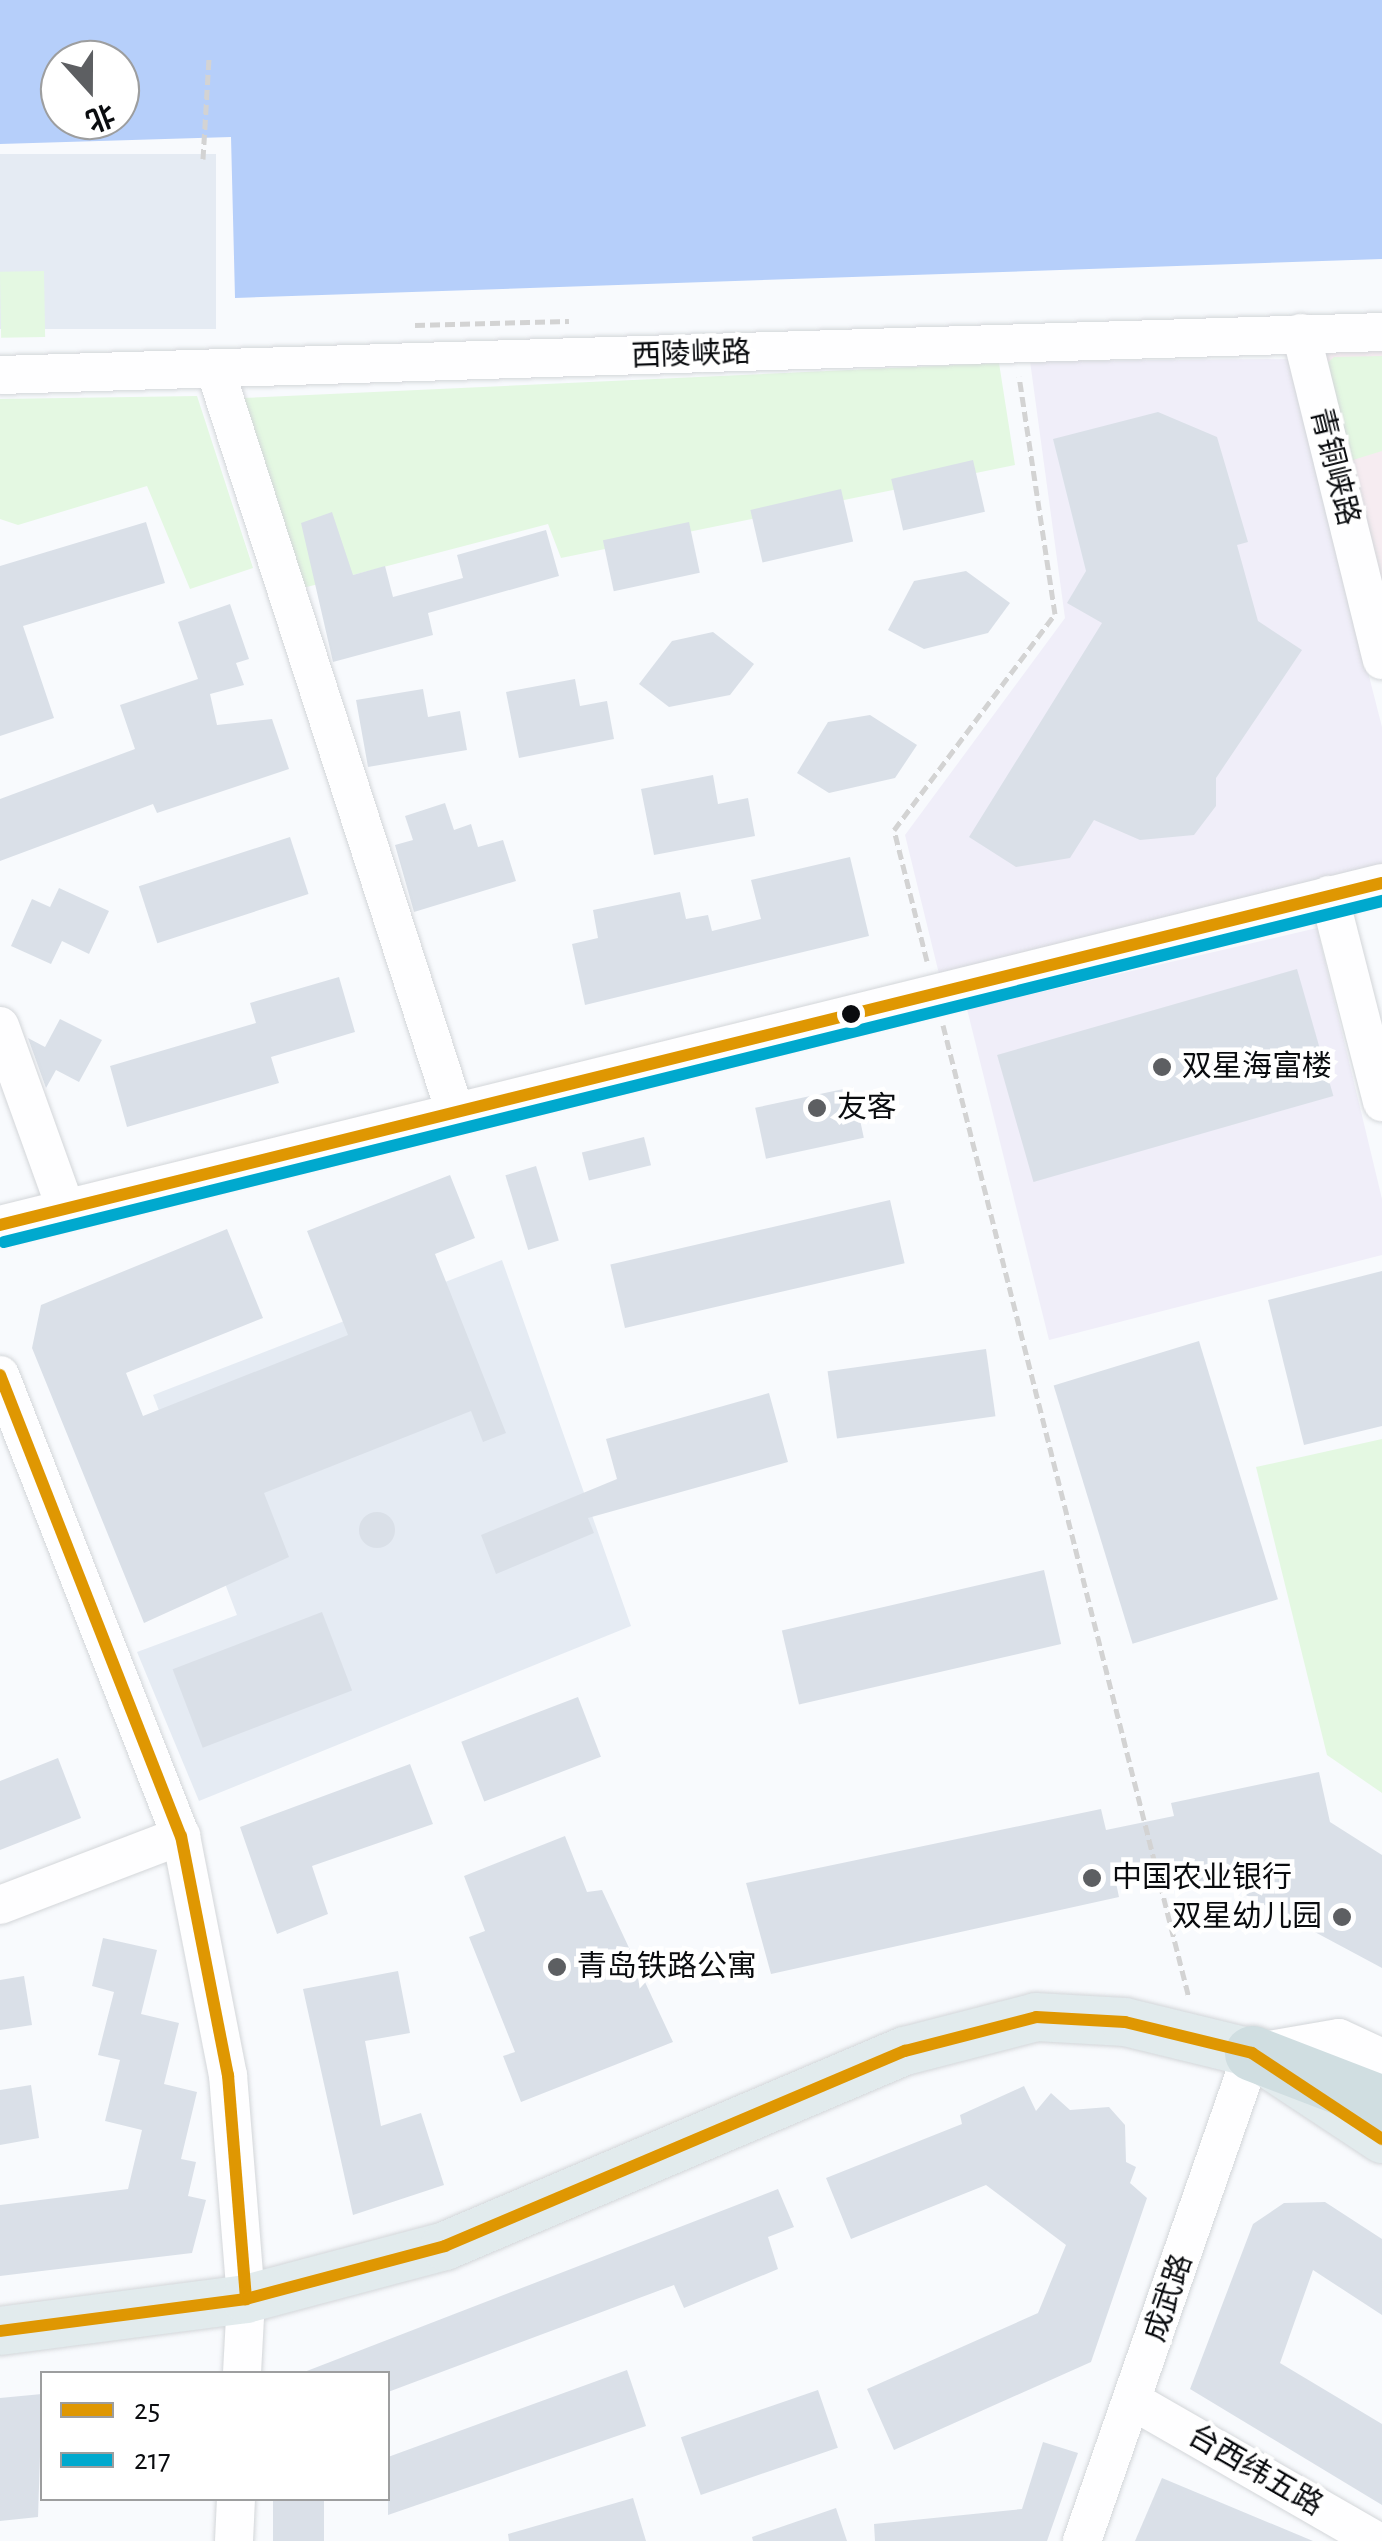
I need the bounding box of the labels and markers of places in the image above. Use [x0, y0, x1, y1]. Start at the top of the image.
unlabelled marker [841, 1004, 861, 1024]
place label: 双星海富楼 [1182, 1049, 1332, 1085]
marker: 双星海富楼 [1151, 1056, 1173, 1078]
place label: 友客 [837, 1090, 897, 1126]
marker: 友客 [806, 1097, 828, 1119]
place label: 中国农业银行 [1112, 1860, 1292, 1896]
marker: 中国农业银行 [1081, 1867, 1103, 1889]
place label: 双星幼儿园 [1172, 1899, 1322, 1935]
marker: 双星幼儿园 [1331, 1906, 1353, 1928]
place label: 青岛铁路公寓 [577, 1949, 757, 1985]
marker: 青岛铁路公寓 [546, 1956, 568, 1978]

